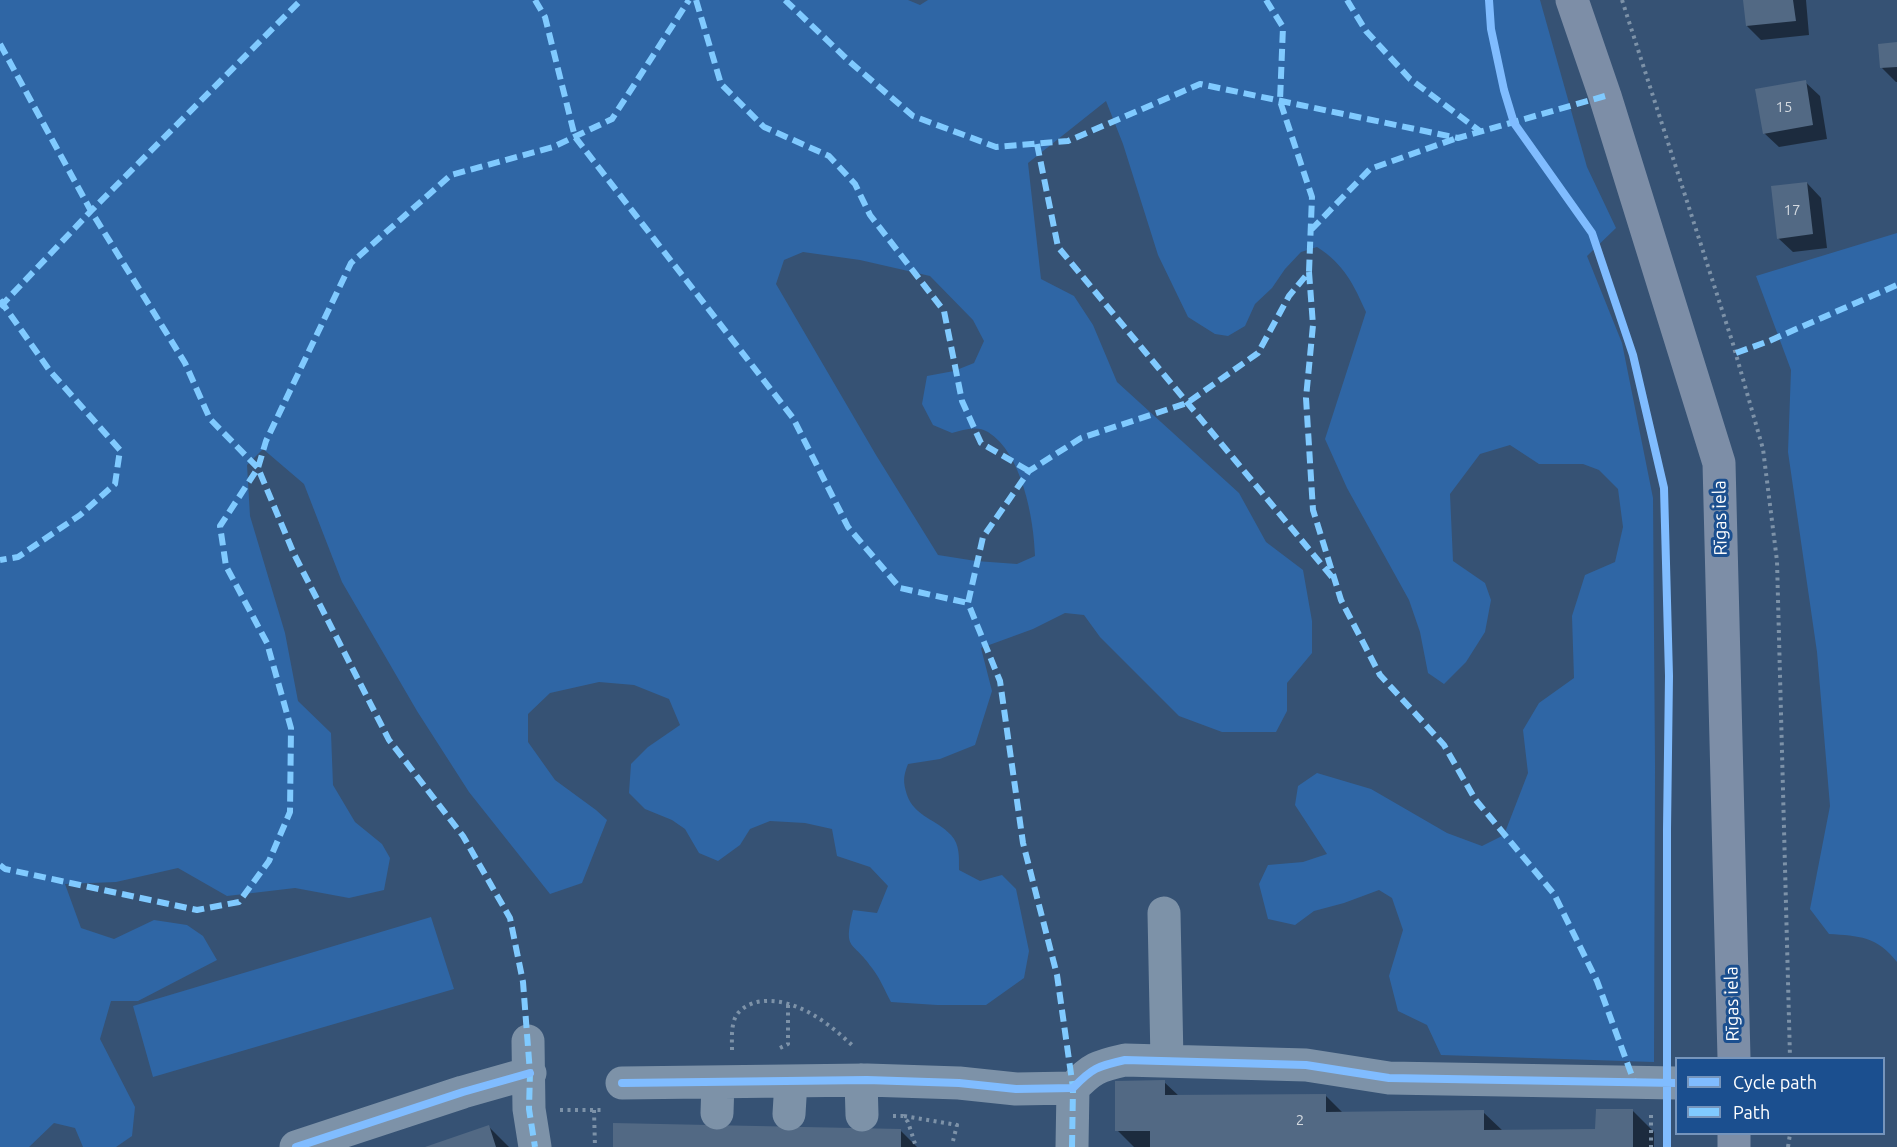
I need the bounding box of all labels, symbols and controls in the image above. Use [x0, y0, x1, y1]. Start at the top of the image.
house number: 15 [1776, 98, 1792, 116]
house number: 17 [1784, 201, 1800, 219]
street label: Rīgas iela [1709, 480, 1731, 556]
street label: Rīgas iela [1721, 966, 1743, 1042]
legend [1675, 1057, 1885, 1135]
text: Cycle path [1733, 1072, 1817, 1092]
text: Path [1733, 1102, 1770, 1122]
house number: 2 [1296, 1111, 1304, 1129]

